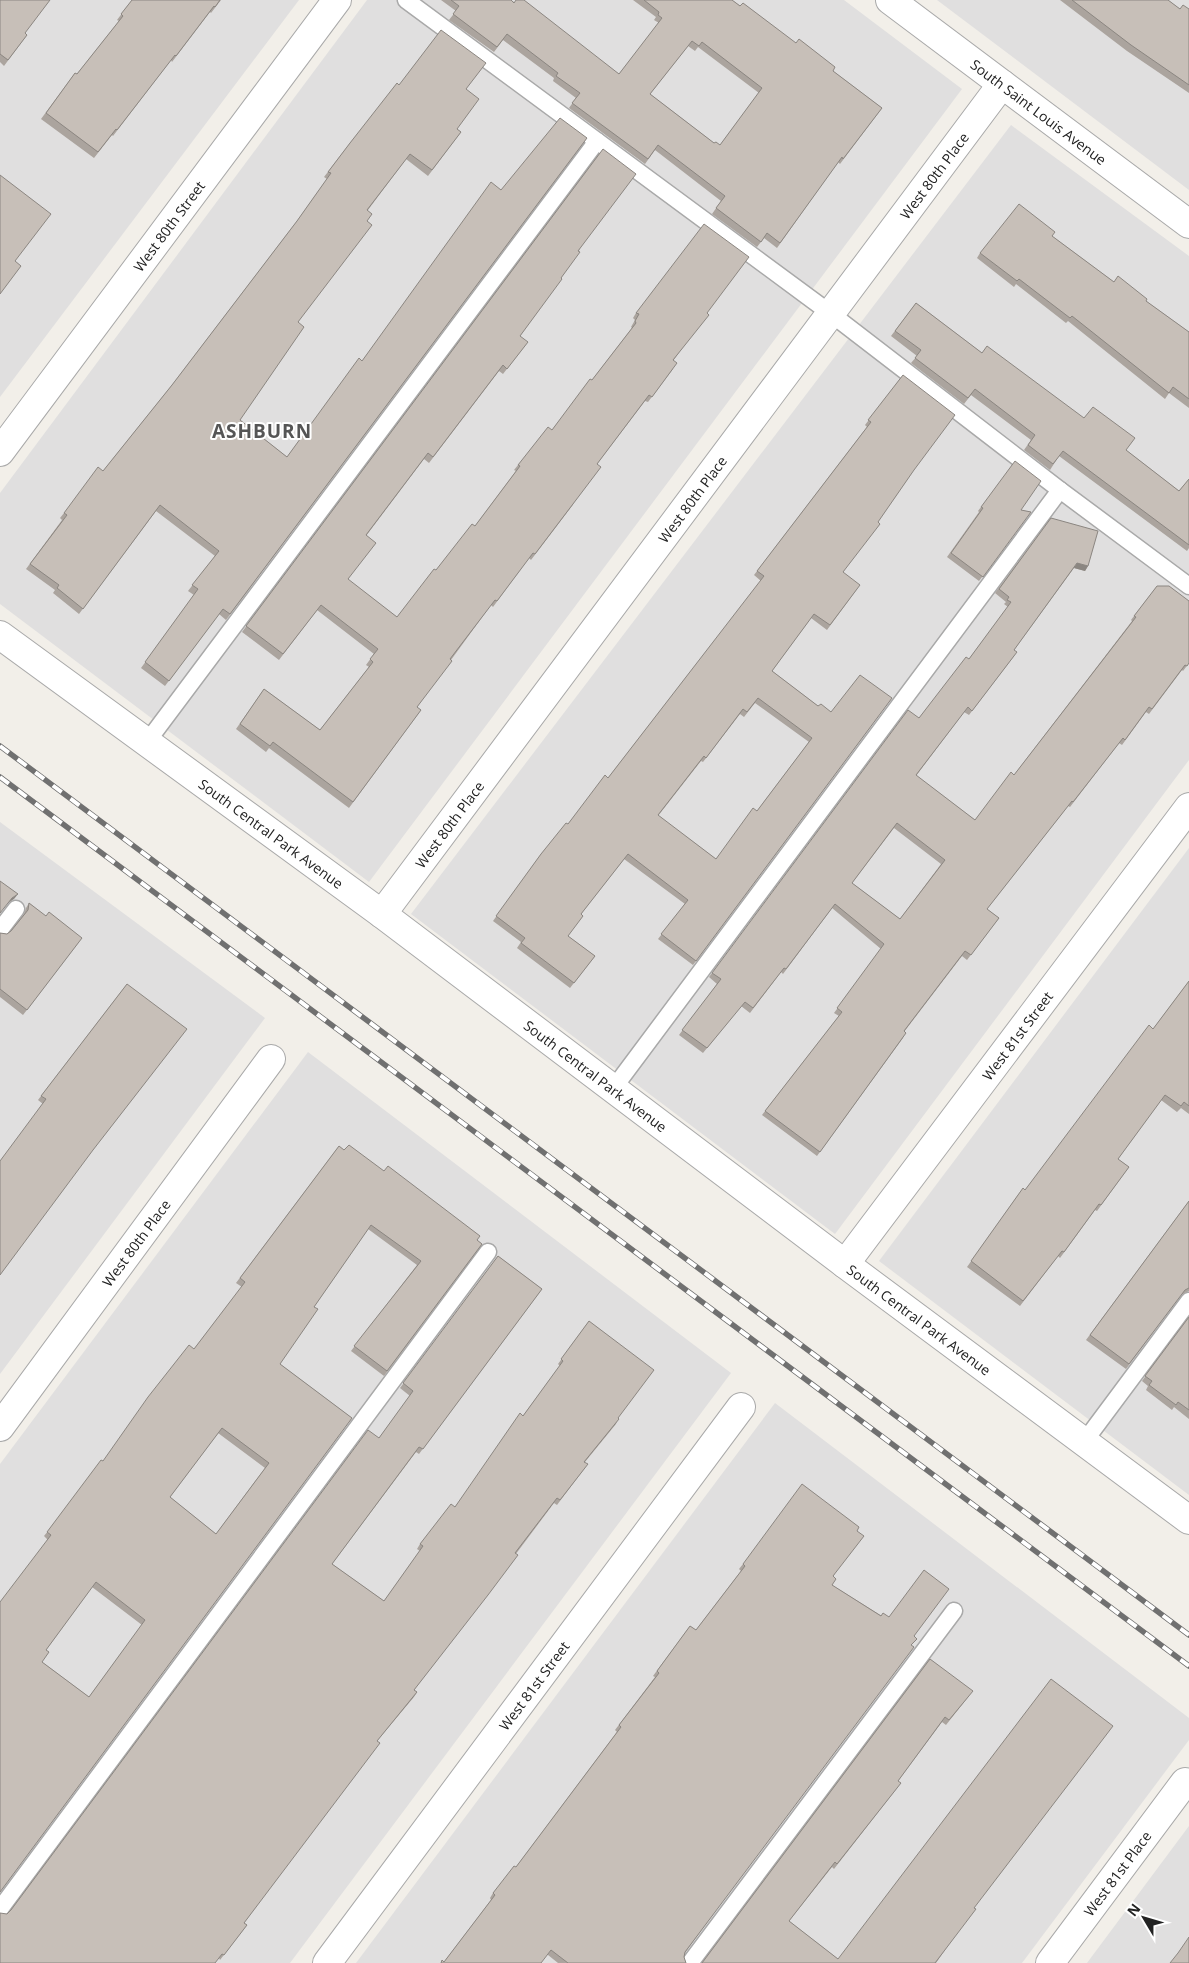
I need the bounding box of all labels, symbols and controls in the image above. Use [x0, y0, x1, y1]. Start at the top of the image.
street label: South Saint Louis Avenue [967, 54, 1111, 169]
street label: West 80th Place [895, 128, 973, 223]
street label: West 80th Street [128, 177, 209, 275]
district label: ASHBURN [212, 418, 312, 444]
street label: West 80th Place [653, 452, 731, 546]
street label: South Central Park Avenue [195, 774, 348, 892]
street label: West 80th Place [410, 777, 488, 872]
street label: West 81st Street [977, 987, 1057, 1084]
street label: South Central Park Avenue [520, 1015, 671, 1136]
street label: West 80th Place [97, 1195, 174, 1290]
street label: South Central Park Avenue [844, 1259, 995, 1379]
street label: West 81st Street [494, 1637, 573, 1734]
street label: West 81st Place [1079, 1827, 1155, 1920]
north arrow [1119, 1893, 1169, 1943]
text: N [1122, 1899, 1144, 1920]

